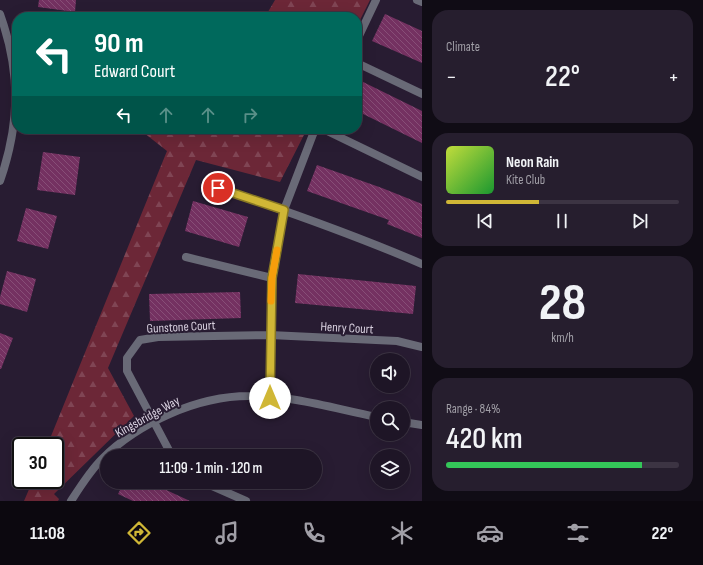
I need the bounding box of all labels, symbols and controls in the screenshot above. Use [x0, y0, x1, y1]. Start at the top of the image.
text: 90 m [94, 27, 144, 60]
icon: left [28, 28, 80, 80]
text: Climate [446, 39, 480, 55]
text: 22° [545, 59, 580, 95]
text: Edward Court [94, 61, 175, 82]
text: − [446, 64, 457, 91]
text: + [668, 64, 679, 91]
icon: left [113, 104, 135, 126]
icon: ahead [155, 104, 177, 126]
icon: ahead [197, 104, 219, 126]
icon: right [239, 104, 261, 126]
text: Neon Rain [506, 153, 559, 172]
pin [201, 171, 235, 205]
text: Kite Club [506, 172, 545, 188]
icon: arrive [207, 177, 229, 199]
icon: previous [474, 210, 496, 232]
icon: pause [551, 210, 573, 232]
icon: next [629, 210, 651, 232]
text: 28 [539, 272, 586, 335]
street label: Gunstone Court [146, 317, 216, 337]
street label: Henry Court [320, 319, 374, 337]
text: km/h [551, 330, 574, 346]
map controls [370, 353, 410, 489]
button: sound [370, 353, 410, 393]
position arrow [249, 377, 291, 419]
street label: Kingsbridge Way [112, 393, 183, 441]
button: search [370, 401, 410, 441]
text: Range · 84% [446, 401, 500, 417]
text: 420 km [446, 421, 523, 457]
speed limit sign: 30 [12, 437, 64, 489]
button: layers [370, 449, 410, 489]
text: 11:09 · 1 min · 120 m [160, 459, 262, 478]
icon: directions [125, 519, 153, 547]
icon: music [213, 519, 241, 547]
icon: phone [300, 519, 328, 547]
icon: climate [388, 519, 416, 547]
icon: car [476, 519, 504, 547]
icon: filters [564, 519, 592, 547]
text: 11:08 [30, 523, 65, 544]
text: 22° [652, 523, 673, 544]

